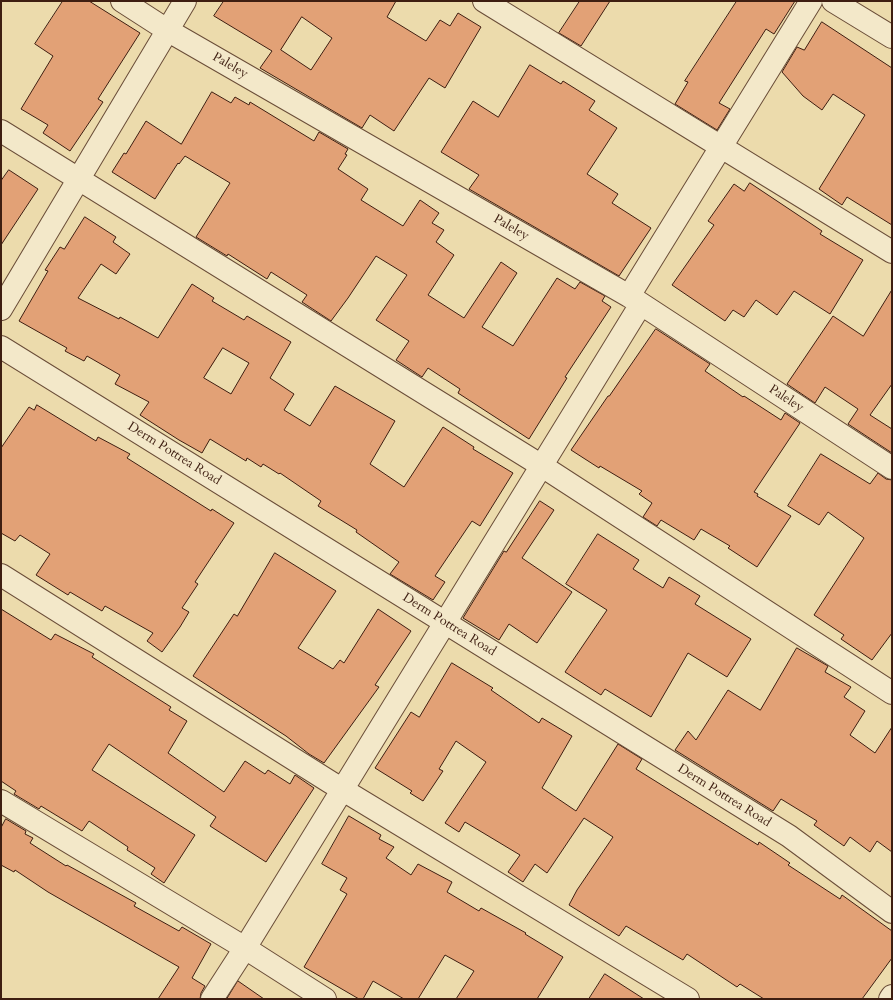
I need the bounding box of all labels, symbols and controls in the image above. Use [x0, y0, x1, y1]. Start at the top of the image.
street label: Paleley [209, 50, 251, 82]
street label: Paleley [490, 212, 532, 244]
street label: Paleley [766, 382, 806, 416]
street label: Derm Pottrea Road [125, 419, 223, 489]
street label: Derm Pottrea Road [400, 590, 498, 660]
street label: Derm Pottrea Road [675, 761, 773, 831]

